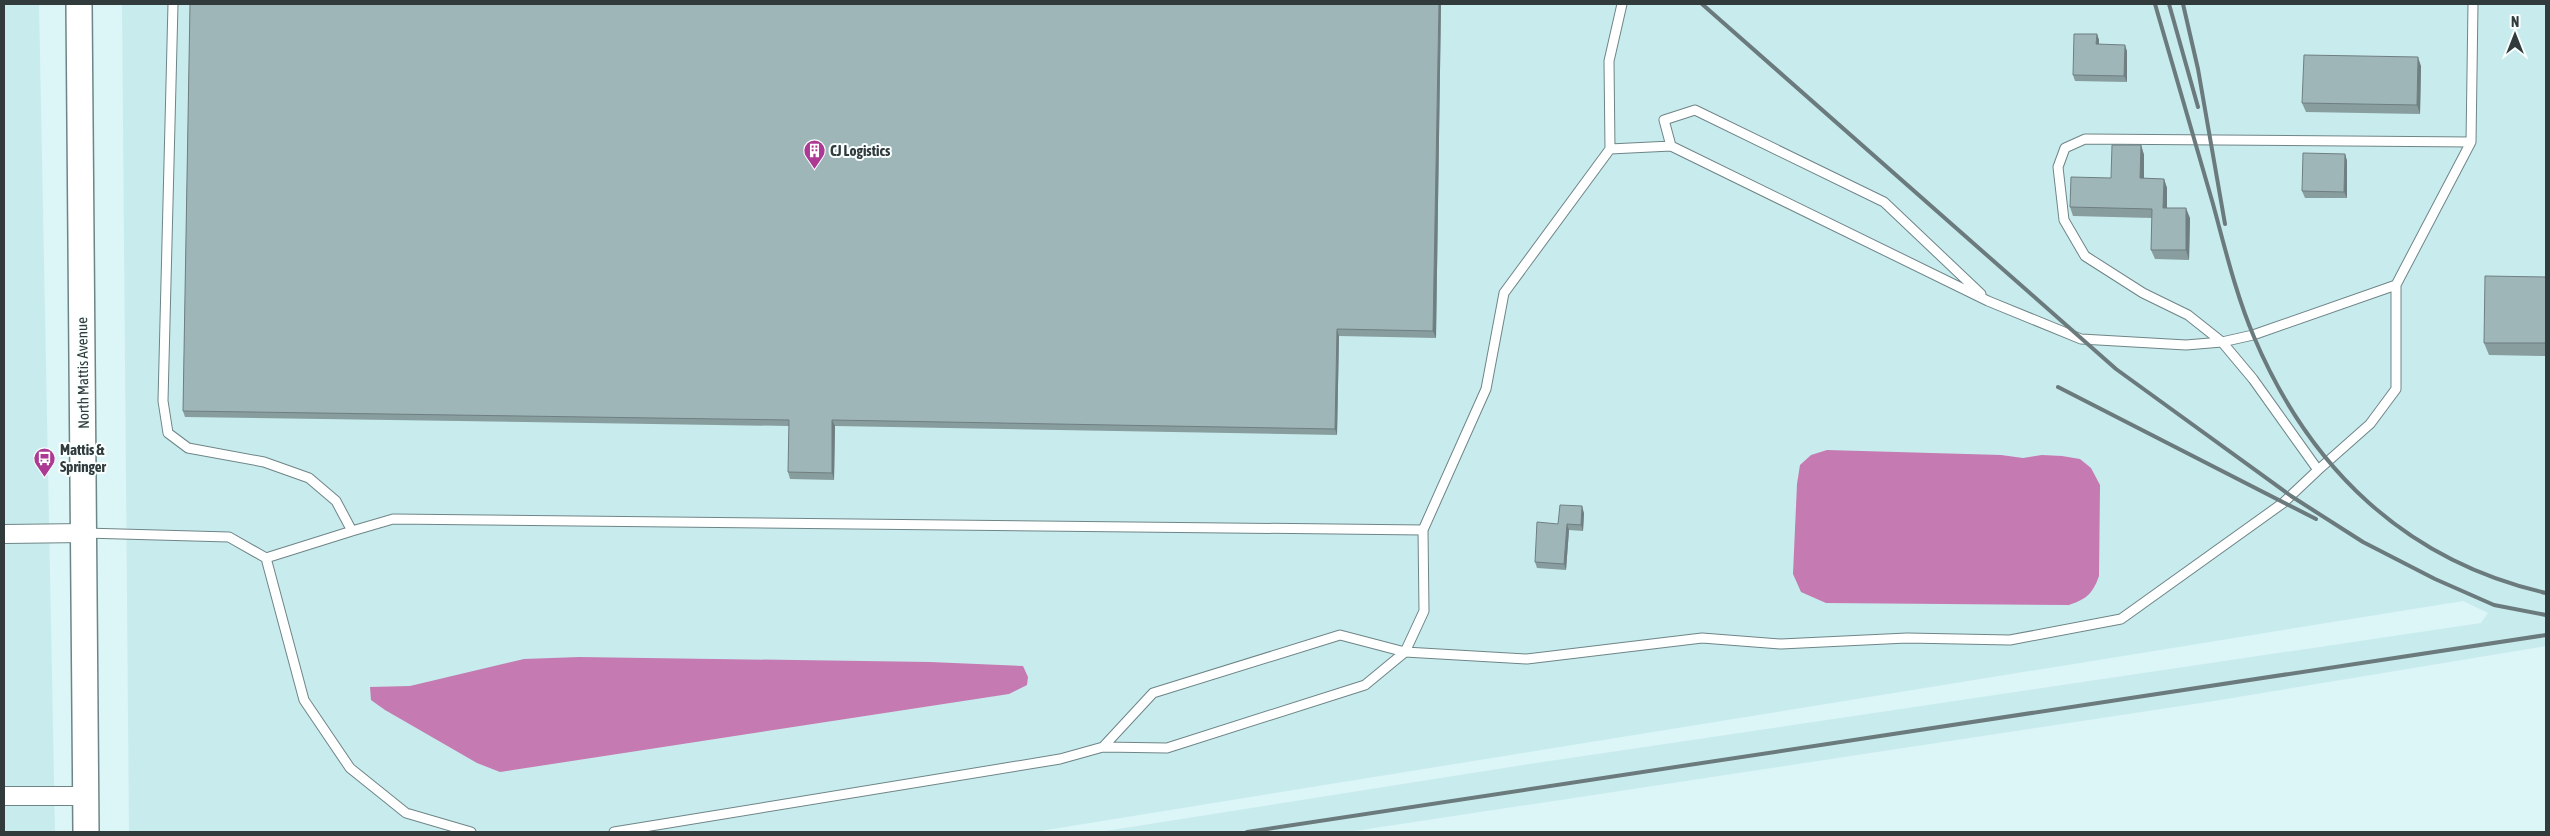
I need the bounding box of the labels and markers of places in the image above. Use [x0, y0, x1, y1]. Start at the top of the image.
building icon: CJ Logistics [802, 139, 826, 170]
place label: CJ Logistics [830, 142, 891, 159]
place label: Mattis & Springer [60, 441, 107, 475]
bus stop icon: Mattis & Springer [32, 447, 56, 478]

